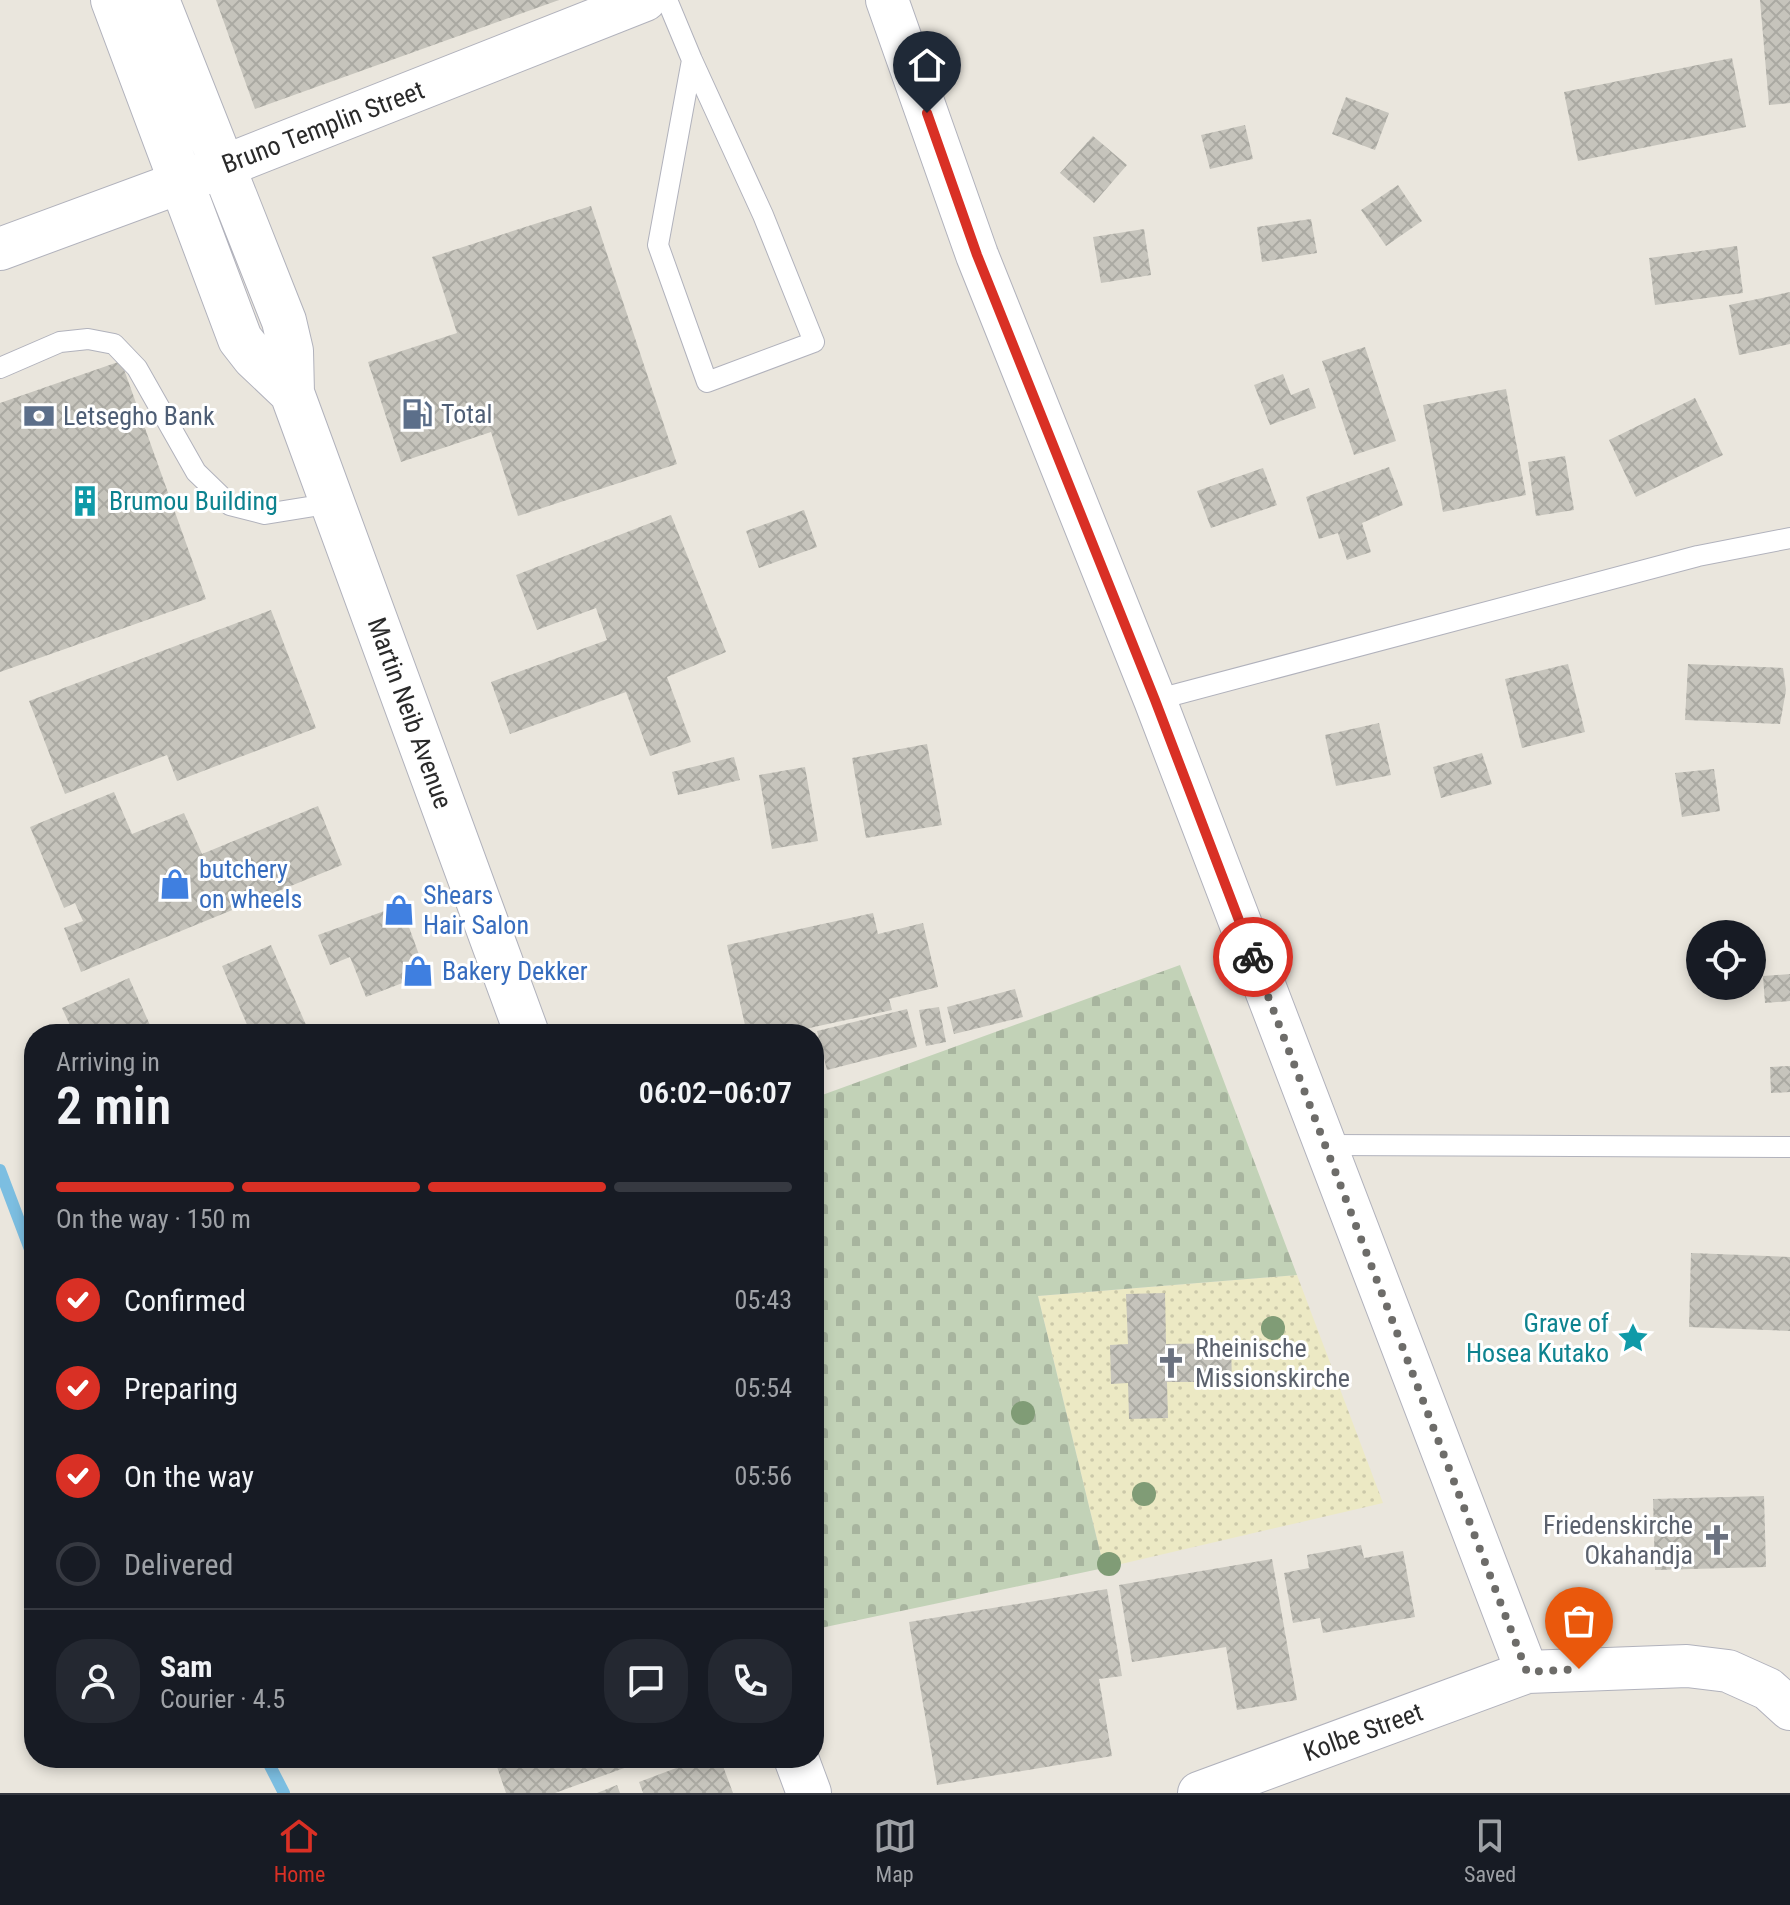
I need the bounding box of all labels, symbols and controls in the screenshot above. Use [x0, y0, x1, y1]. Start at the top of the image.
pin [893, 31, 961, 113]
icon: home [905, 43, 949, 87]
street label: Bruno Templin Street [218, 75, 428, 179]
fuel station icon: Total [400, 397, 434, 431]
bank icon: Letsegho Bank [22, 399, 56, 433]
place label: Total [441, 399, 492, 429]
place label: Letsegho Bank [63, 401, 215, 431]
building icon: Brumou Building [68, 484, 102, 518]
place label: Brumou Building [109, 486, 278, 516]
street label: Martin Neib Avenue [362, 614, 458, 812]
place label: butchery on wheels [199, 854, 302, 914]
shop icon: butchery on wheels [158, 867, 192, 901]
place label: Shears Hair Salon [423, 880, 529, 940]
shop icon: Shears Hair Salon [382, 893, 416, 927]
courier [1213, 917, 1293, 997]
map controls [1686, 920, 1766, 1000]
button: locate [1686, 920, 1766, 1000]
icon: bike [1231, 935, 1275, 979]
shop icon: Bakery Dekker [401, 954, 435, 988]
place label: Bakery Dekker [442, 956, 588, 986]
text: Arriving in [56, 1047, 160, 1077]
text: 06:02–06:07 [639, 1075, 792, 1110]
text: 2 min [56, 1076, 171, 1137]
text: On the way · 150 m [56, 1204, 251, 1234]
icon: check [56, 1278, 100, 1322]
text: Confirmed [124, 1283, 246, 1318]
text: 05:43 [735, 1285, 792, 1315]
place label: Grave of Hosea Kutako [1466, 1308, 1609, 1368]
place icon: Grave of Hosea Kutako [1616, 1321, 1650, 1355]
place label: Rheinische Missionskirche [1195, 1333, 1350, 1393]
church icon: Rheinische Missionskirche [1154, 1346, 1188, 1380]
icon: check [56, 1366, 100, 1410]
text: Preparing [124, 1371, 238, 1406]
text: 05:54 [735, 1373, 792, 1403]
icon: check [56, 1454, 100, 1498]
text: On the way [124, 1459, 254, 1494]
text: 05:56 [735, 1461, 792, 1491]
place label: Friedenskirche Okahandja [1543, 1510, 1693, 1570]
church icon: Friedenskirche Okahandja [1700, 1523, 1734, 1557]
text: Delivered [124, 1547, 233, 1582]
pin [1545, 1587, 1613, 1669]
icon: bag [1557, 1599, 1601, 1643]
button: person [56, 1639, 140, 1723]
button: chat [604, 1639, 688, 1723]
button: phone [708, 1639, 792, 1723]
text: Sam [160, 1649, 213, 1684]
text: Courier · 4.5 [160, 1684, 285, 1714]
street label: Kolbe Street [1299, 1697, 1427, 1767]
tab: Home [274, 1814, 325, 1887]
tab: Map [873, 1814, 917, 1887]
tab: Saved [1464, 1814, 1516, 1887]

